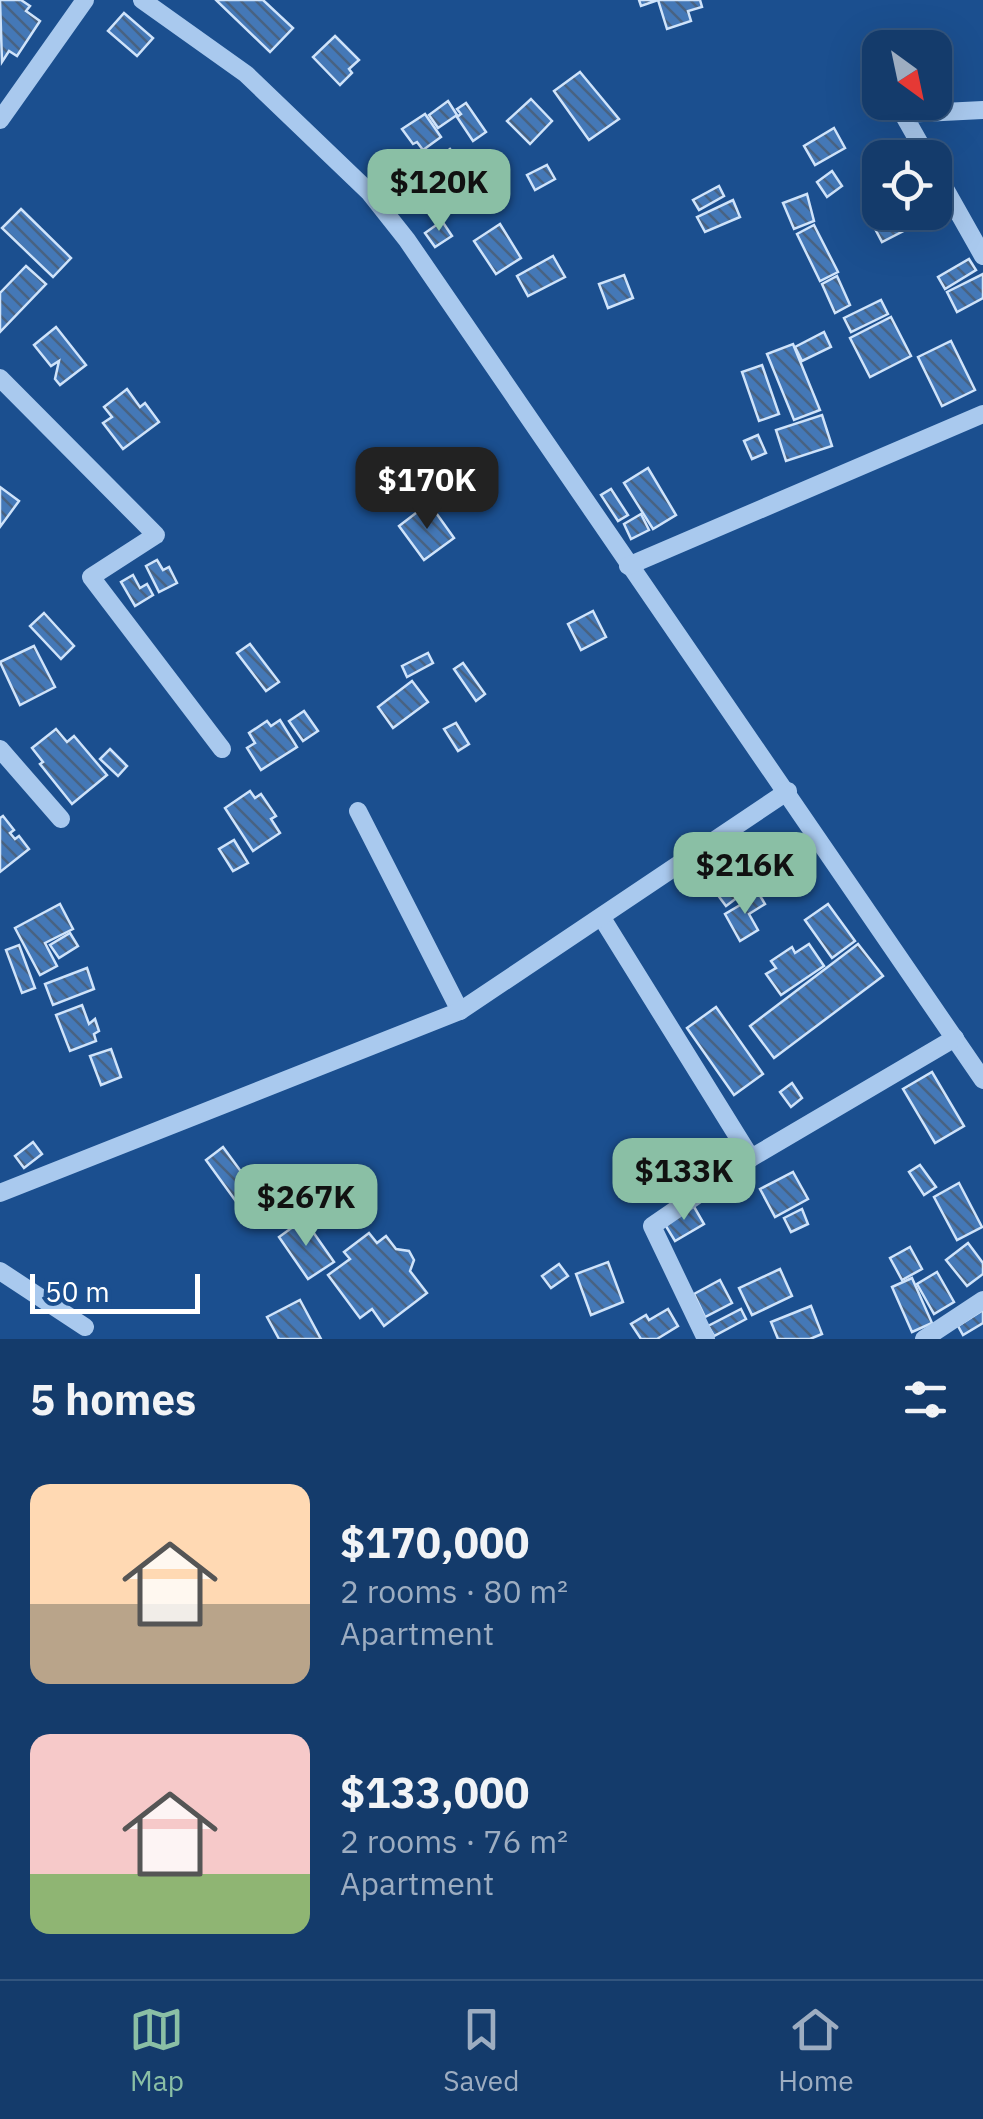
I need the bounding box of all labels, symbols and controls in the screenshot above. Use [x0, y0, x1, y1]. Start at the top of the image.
north arrow [862, 30, 952, 120]
map controls [862, 30, 952, 230]
button: locate [862, 140, 952, 230]
pin: $120K [369, 149, 509, 234]
text: $120K [389, 160, 489, 202]
pin: $170K [357, 447, 497, 532]
text: $170K [377, 458, 477, 500]
pin: $216K [675, 832, 815, 917]
text: $216K [695, 843, 795, 885]
pin: $133K [614, 1138, 754, 1223]
text: $133K [634, 1149, 734, 1191]
pin: $267K [236, 1164, 376, 1249]
text: $267K [256, 1175, 356, 1217]
scale bar [30, 1269, 200, 1314]
text: 50 m [45, 1273, 110, 1310]
text: 5 homes [30, 1372, 196, 1427]
icon: filters [898, 1372, 953, 1427]
text: $170,000 [340, 1515, 529, 1570]
icon: home [110, 1524, 230, 1644]
text: 2 rooms · 80 m² [340, 1570, 568, 1612]
text: Apartment [340, 1612, 494, 1654]
text: $133,000 [340, 1765, 529, 1820]
icon: home [110, 1774, 230, 1894]
text: 2 rooms · 76 m² [340, 1820, 568, 1862]
text: Apartment [340, 1862, 494, 1904]
tab: Map [129, 2002, 184, 2099]
tab: Saved [443, 2002, 519, 2099]
tab: Home [778, 2002, 854, 2099]

